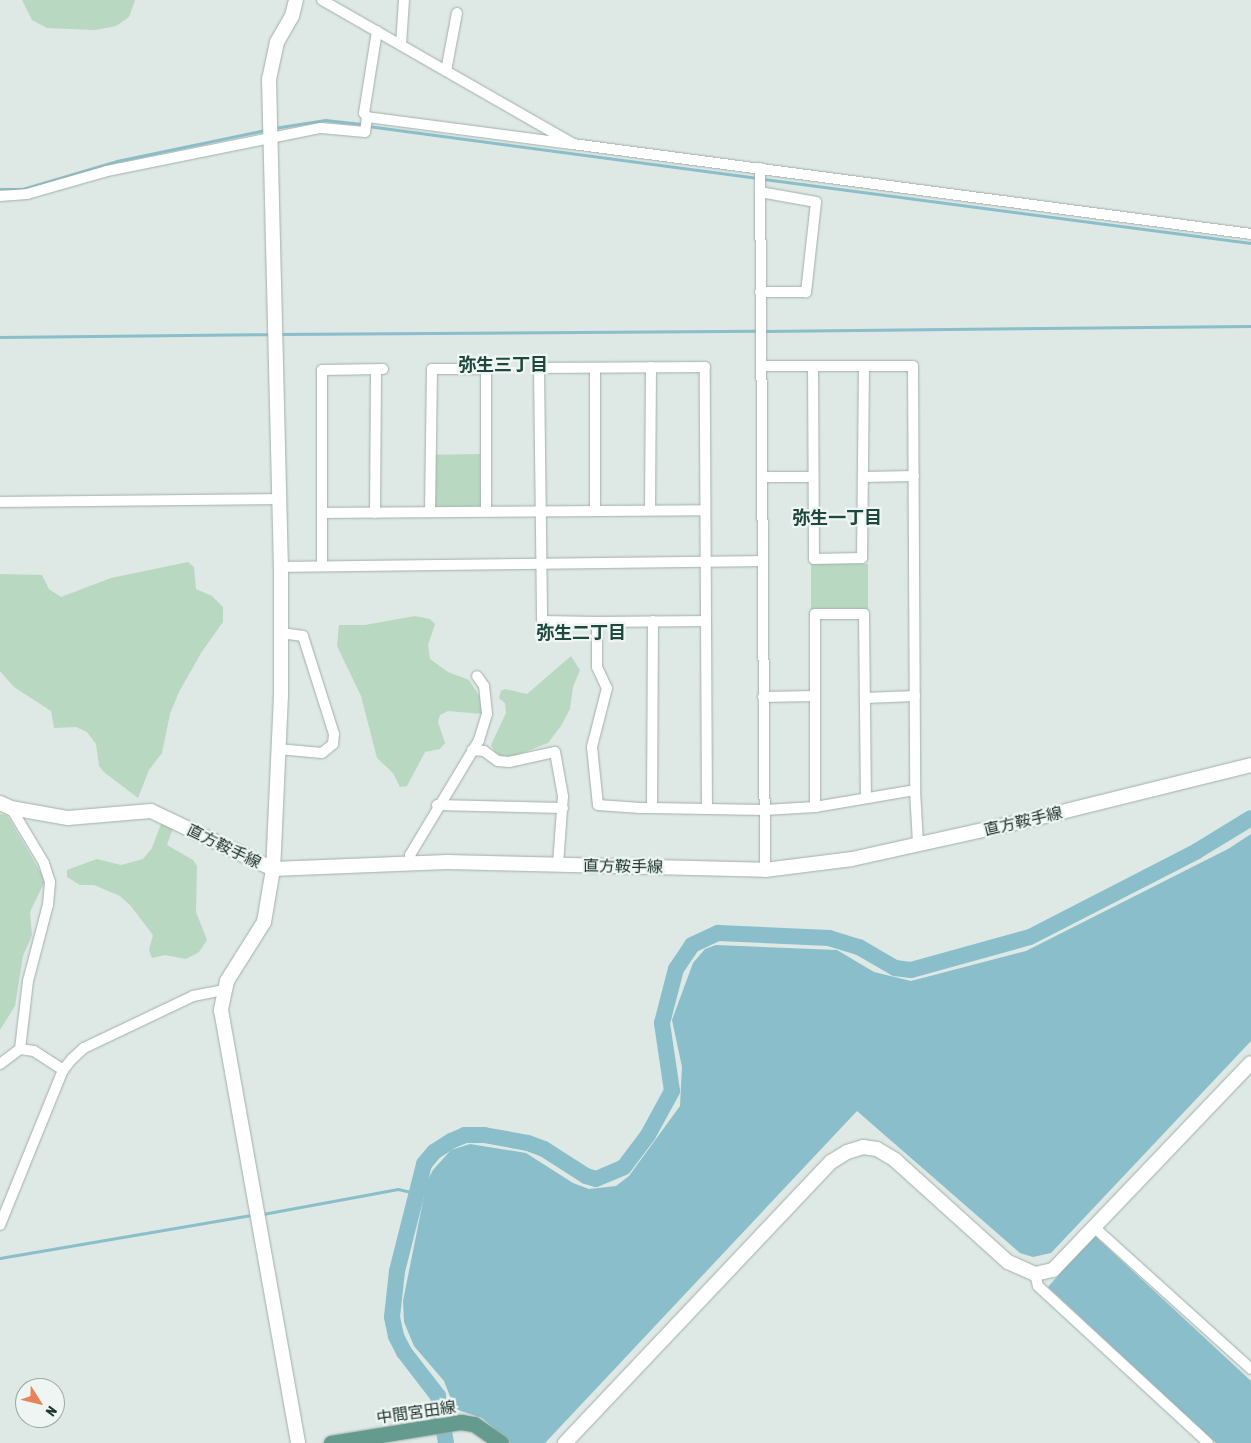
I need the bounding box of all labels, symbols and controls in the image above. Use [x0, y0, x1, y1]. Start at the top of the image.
district label: 弥生三丁目 [458, 354, 548, 376]
district label: 弥生一丁目 [792, 507, 882, 529]
district label: 弥生二丁目 [536, 622, 626, 644]
street label: 直方鞍手線 [982, 803, 1064, 839]
street label: 直方鞍手線 [184, 820, 264, 872]
street label: 直方鞍手線 [583, 856, 663, 876]
north arrow [15, 1378, 65, 1428]
street label: 中間宮田線 [375, 1397, 457, 1427]
text: N [42, 1403, 60, 1419]

